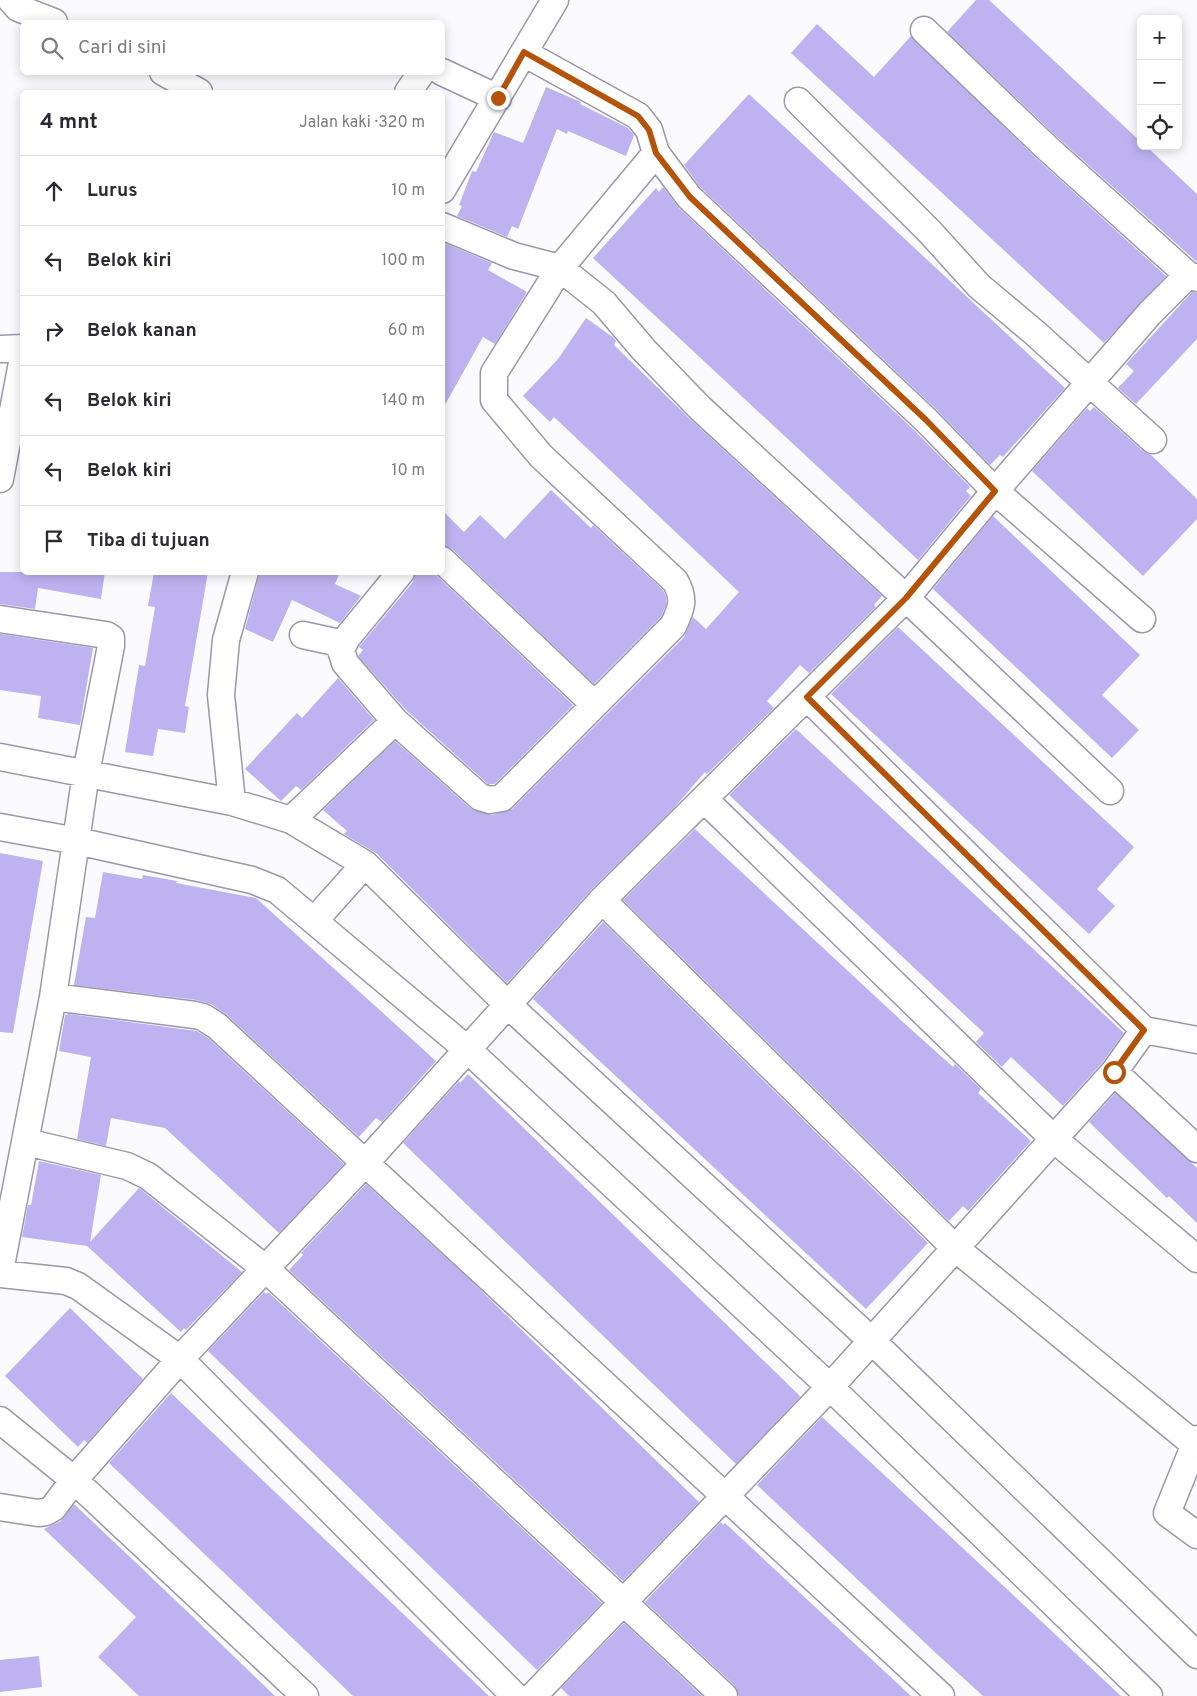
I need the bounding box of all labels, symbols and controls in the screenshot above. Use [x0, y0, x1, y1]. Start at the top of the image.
map controls [1137, 15, 1182, 150]
button: + [1137, 15, 1182, 60]
search box [20, 20, 445, 75]
icon: search [38, 34, 66, 62]
text: Cari di sini [78, 36, 166, 60]
button: − [1137, 60, 1182, 105]
route end [487, 87, 510, 110]
button: locate [1137, 105, 1182, 150]
text: 4 mnt [40, 109, 98, 136]
text: Jalan kaki · 320 m [299, 113, 425, 133]
icon: ahead [40, 177, 68, 205]
text: Lurus [87, 179, 138, 203]
text: 10 m [391, 181, 425, 201]
icon: left [40, 247, 68, 275]
text: Belok kiri [87, 249, 172, 273]
text: 100 m [381, 251, 425, 271]
icon: right [40, 317, 68, 345]
text: Belok kanan [87, 319, 197, 343]
text: 60 m [388, 321, 425, 341]
icon: left [40, 387, 68, 415]
text: Belok kiri [87, 389, 172, 413]
text: 140 m [382, 391, 425, 411]
icon: left [40, 457, 68, 485]
text: Belok kiri [87, 459, 172, 483]
text: 10 m [391, 461, 425, 481]
icon: arrive [40, 527, 68, 555]
text: Tiba di tujuan [87, 529, 210, 553]
route start [1103, 1061, 1126, 1084]

